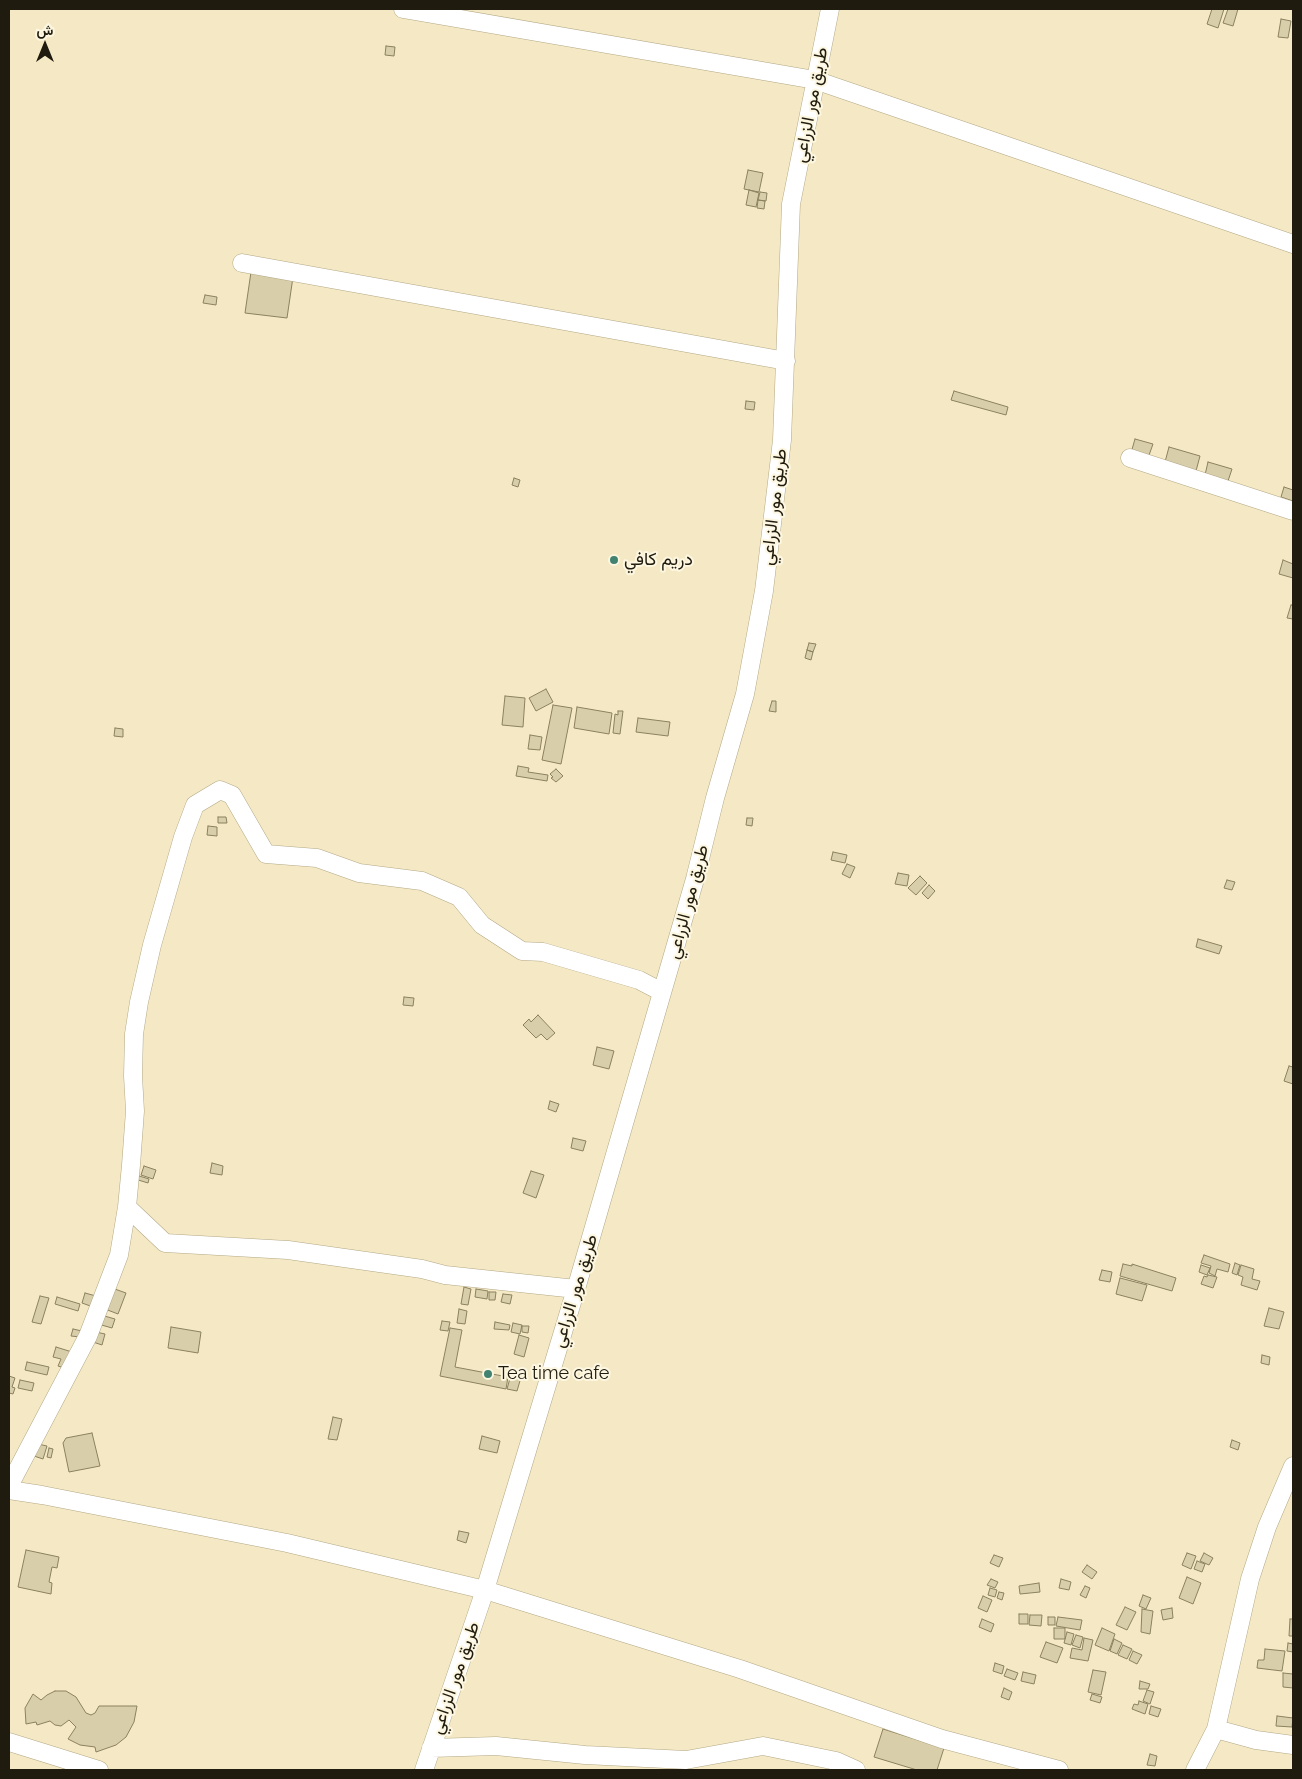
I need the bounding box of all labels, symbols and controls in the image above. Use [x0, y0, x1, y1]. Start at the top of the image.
north arrow [20, 20, 70, 70]
text: ش [37, 22, 53, 38]
street label: طريق مور الزراعي [789, 45, 833, 165]
street label: طريق مور الزراعي [756, 447, 792, 567]
place label: دريم كافي [624, 549, 693, 571]
marker: دريم كافي [608, 554, 620, 566]
street label: طريق مور الزراعي [662, 843, 714, 961]
street label: طريق مور الزراعي [548, 1232, 602, 1350]
place label: Tea time cafe [498, 1363, 609, 1385]
marker: Tea time cafe [482, 1368, 494, 1380]
street label: طريق مور الزراعي [426, 1619, 484, 1737]

